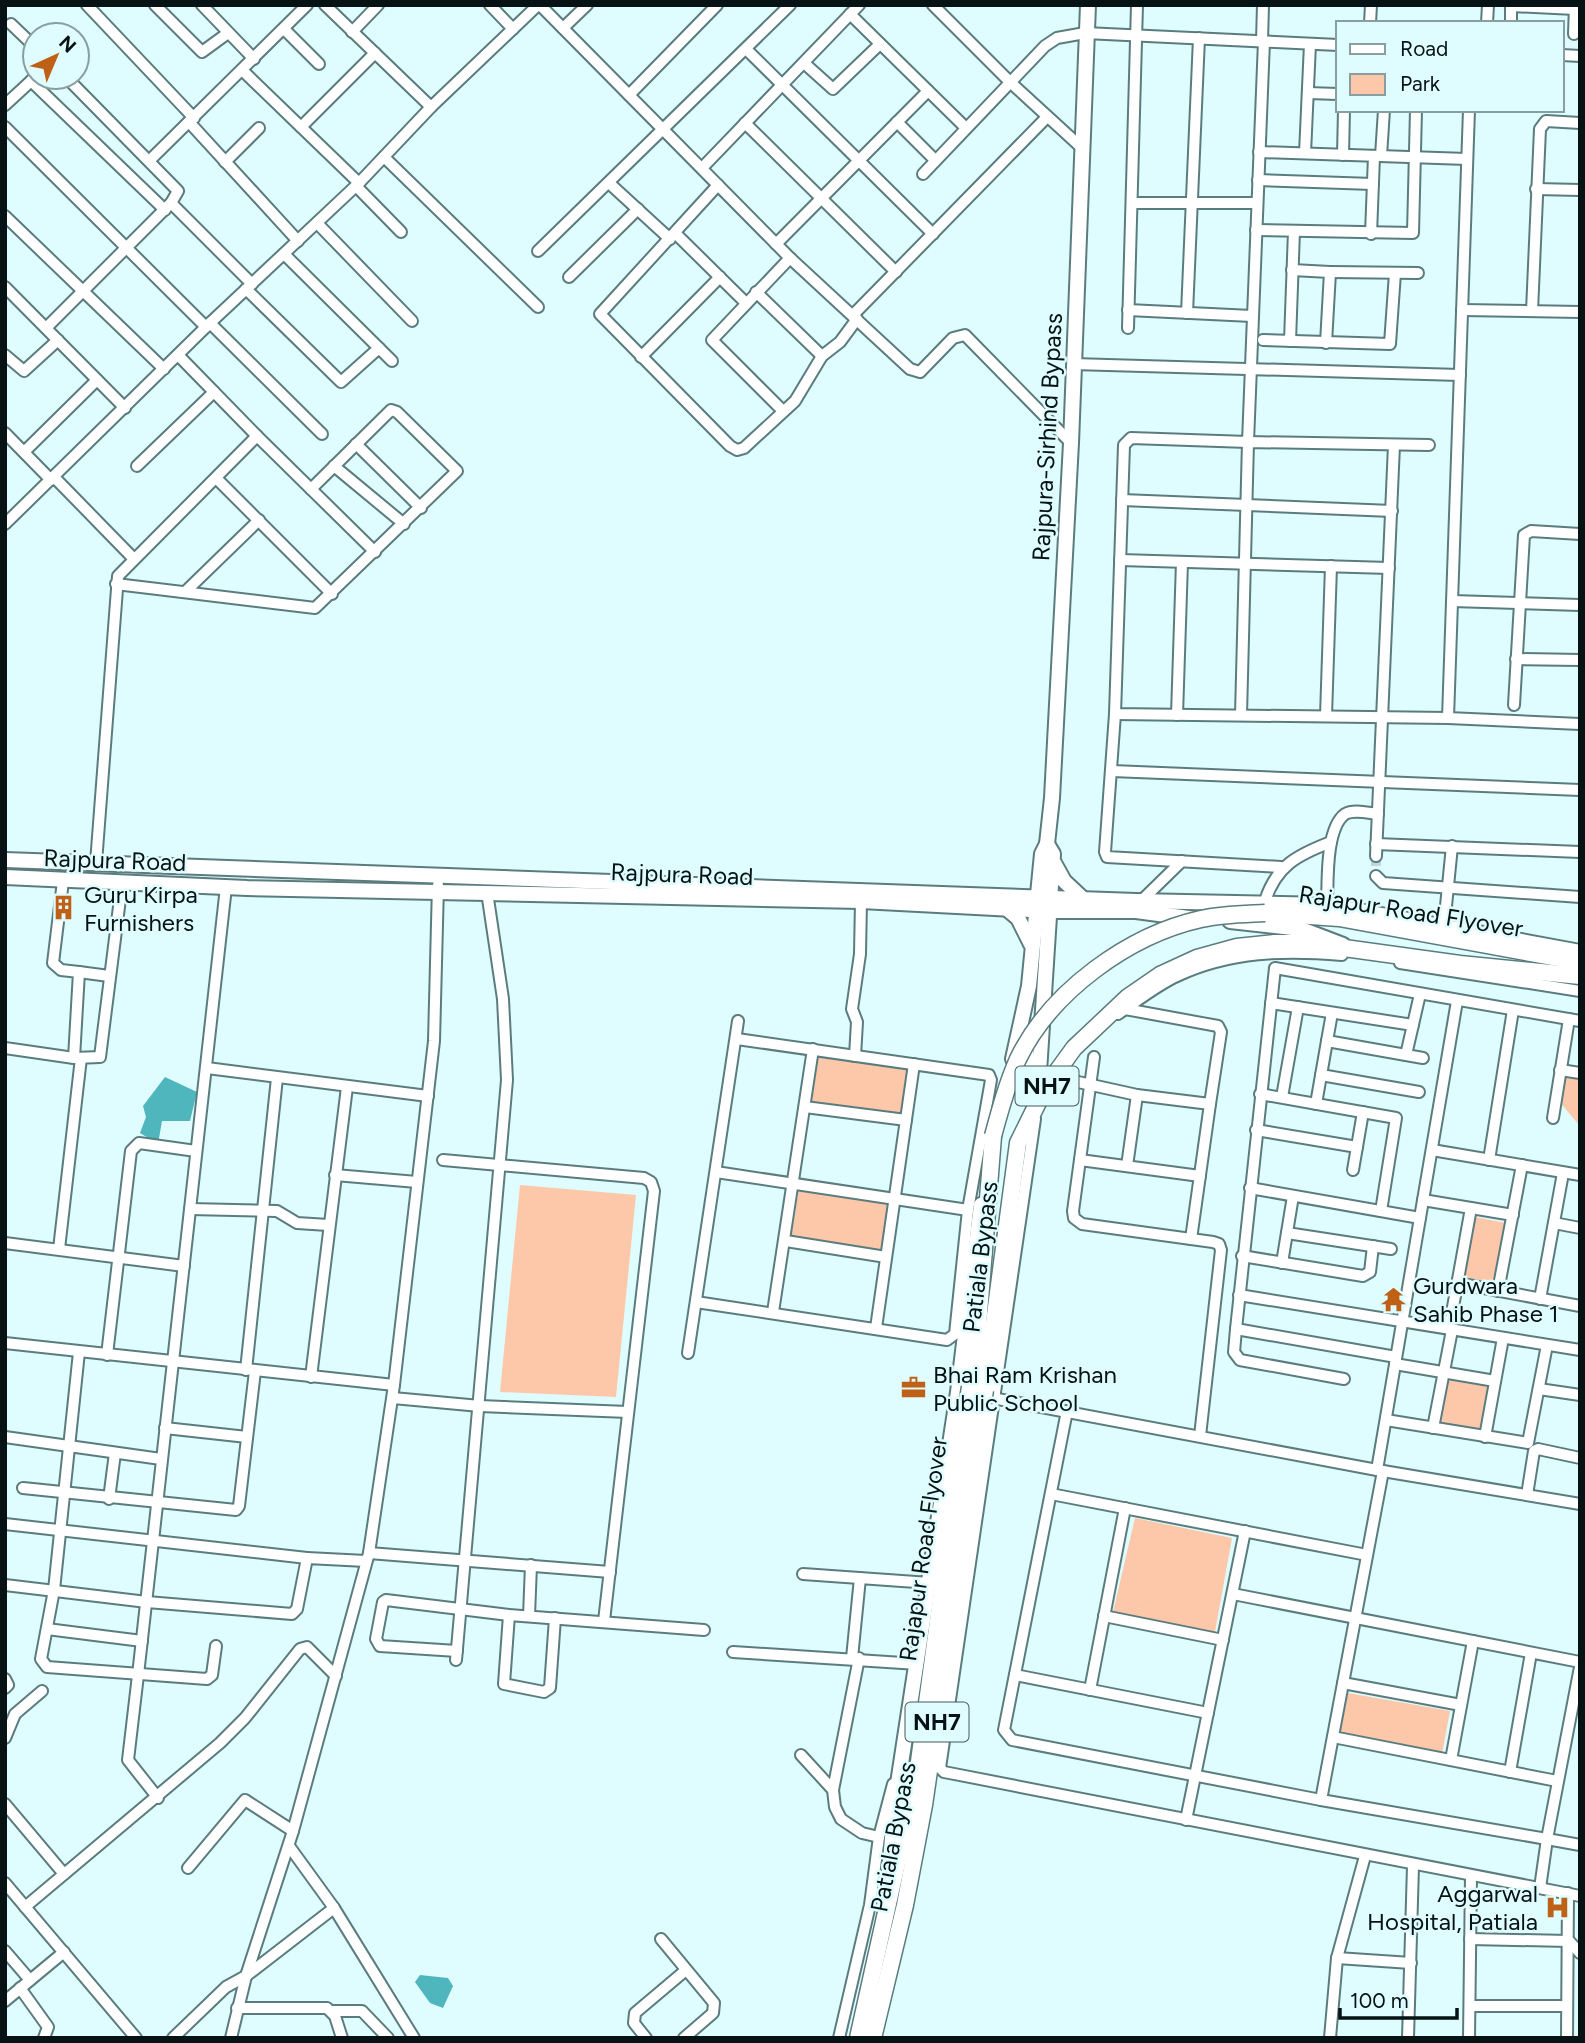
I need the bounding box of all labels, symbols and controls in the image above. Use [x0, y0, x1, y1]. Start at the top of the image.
north arrow [21, 21, 91, 91]
legend [1336, 21, 1564, 112]
text: N [54, 31, 81, 58]
text: Road [1400, 36, 1448, 61]
text: Park [1400, 71, 1441, 96]
street label: Rajpura-Sirhind Bypass [1026, 312, 1068, 562]
street label: Rajpura Road [43, 843, 187, 877]
street label: Rajpura Road [610, 857, 754, 891]
street label: Rajapur Road Flyover [1297, 879, 1525, 943]
place label: Guru Kirpa Furnishers [84, 880, 198, 937]
building icon: Guru Kirpa Furnishers [50, 894, 78, 922]
road number: NH7 [1016, 1066, 1078, 1106]
street label: Patiala Bypass [956, 1180, 1004, 1334]
place label: Gurdwara Sahib Phase 1 [1413, 1271, 1559, 1328]
temple icon: Gurdwara Sahib Phase 1 [1379, 1285, 1407, 1313]
place label: Bhai Ram Krishan Public School [933, 1360, 1117, 1417]
office icon: Bhai Ram Krishan Public School [899, 1374, 927, 1402]
street label: Rajapur Road Flyover [893, 1435, 953, 1663]
road number: NH7 [906, 1702, 968, 1742]
street label: Patiala Bypass [864, 1759, 922, 1915]
place label: Aggarwal Hospital, Patiala [1367, 1879, 1538, 1936]
hospital icon: Aggarwal Hospital, Patiala [1544, 1893, 1572, 1921]
scale bar [1340, 1976, 1457, 2020]
text: 100 m [1350, 1988, 1409, 2013]

